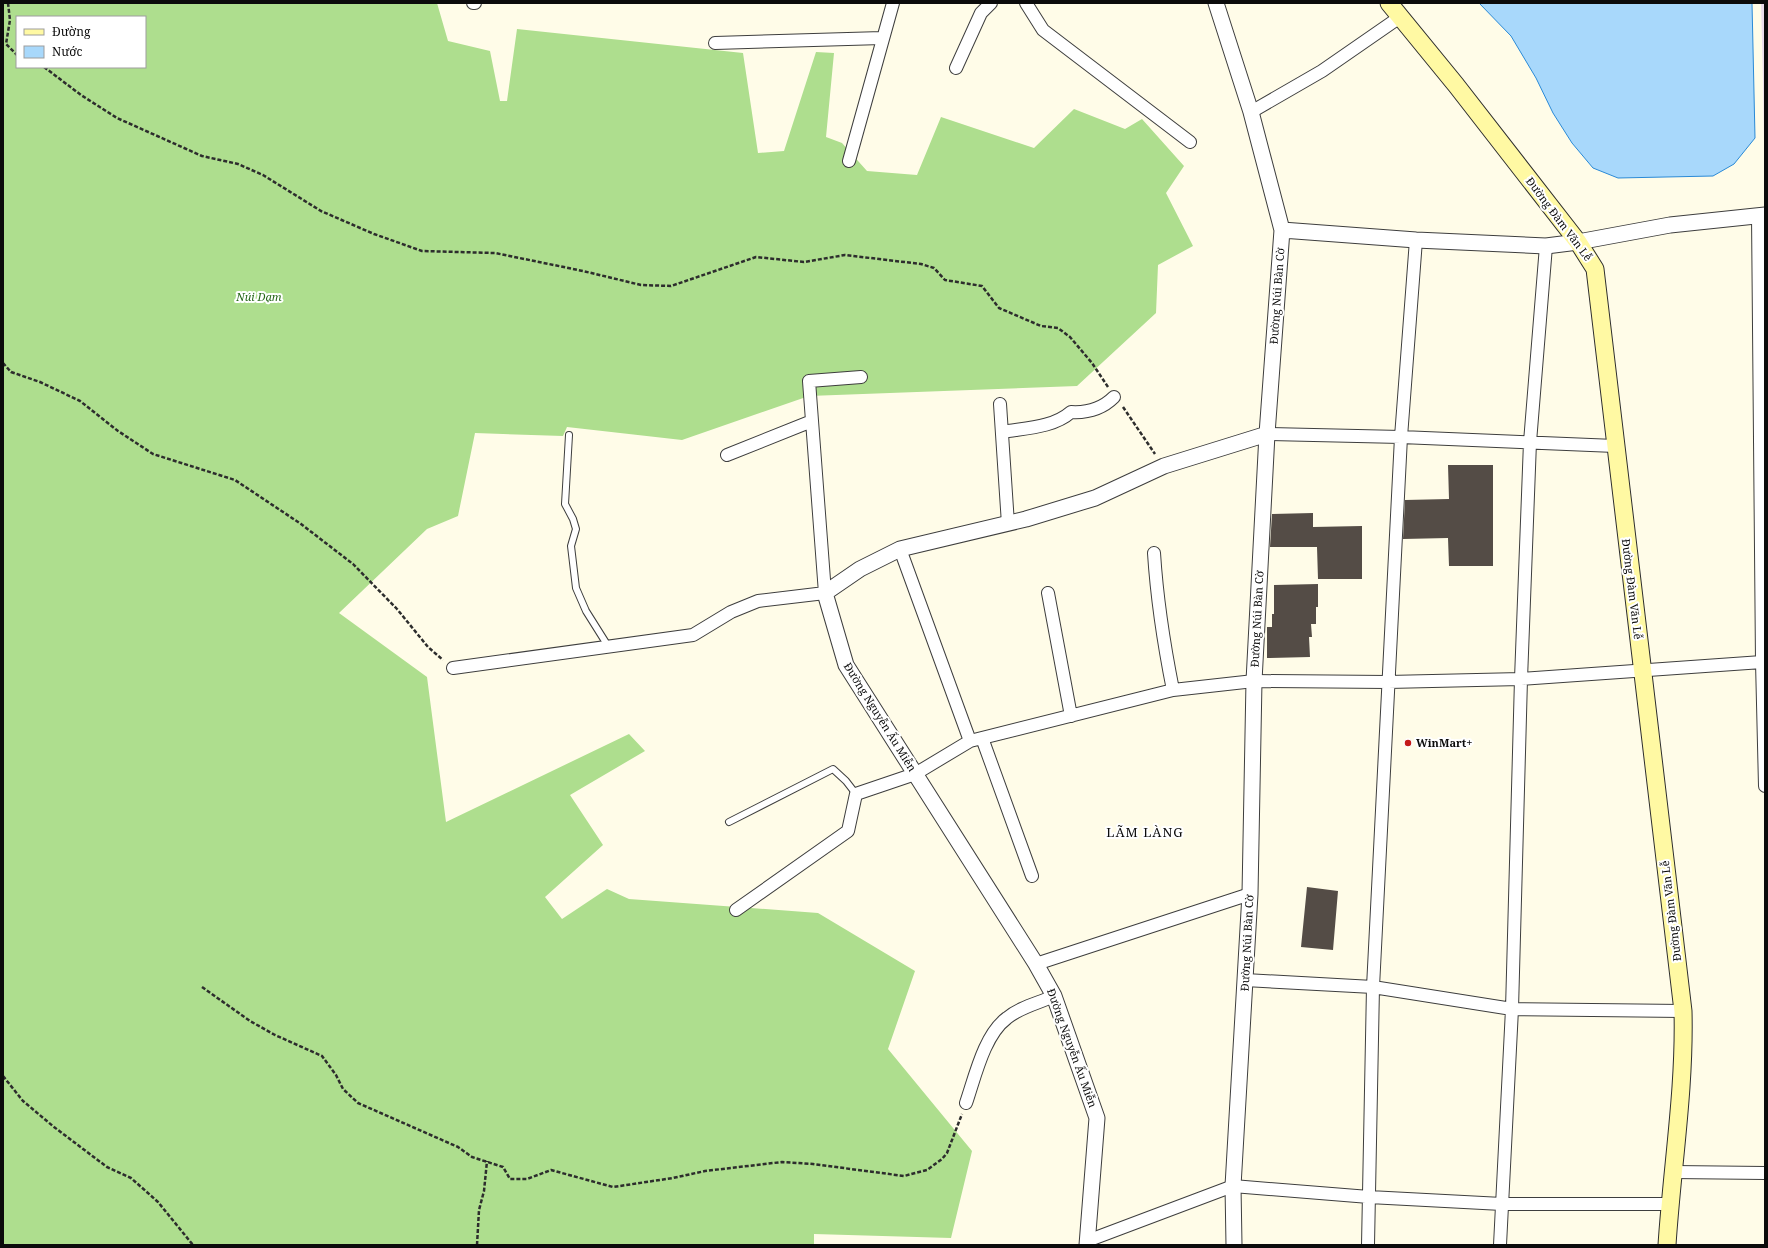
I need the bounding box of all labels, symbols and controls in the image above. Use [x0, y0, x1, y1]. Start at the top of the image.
legend [16, 16, 146, 68]
text: Đường [52, 23, 91, 40]
text: Nước [52, 43, 83, 60]
street label: Đường Đàm Văn Lễ [1523, 174, 1596, 264]
street label: Đường Núi Bàn Cờ [1266, 247, 1287, 345]
park label: Núi Dạm [235, 289, 282, 304]
street label: Đường Đàm Văn Lễ [1619, 538, 1646, 640]
street label: Đường Núi Bàn Cờ [1246, 570, 1267, 668]
street label: Đường Nguyễn Ấu Miễn [841, 659, 920, 774]
place label: WinMart+ [1416, 735, 1472, 750]
marker: WinMart+ [1403, 738, 1413, 748]
district label: LÃM LÀNG [1106, 823, 1184, 841]
street label: Đường Đàm Văn Lễ [1657, 860, 1684, 962]
street label: Đường Núi Bàn Cờ [1236, 894, 1257, 992]
street label: Đường Nguyễn Ấu Miễn [1044, 986, 1101, 1109]

